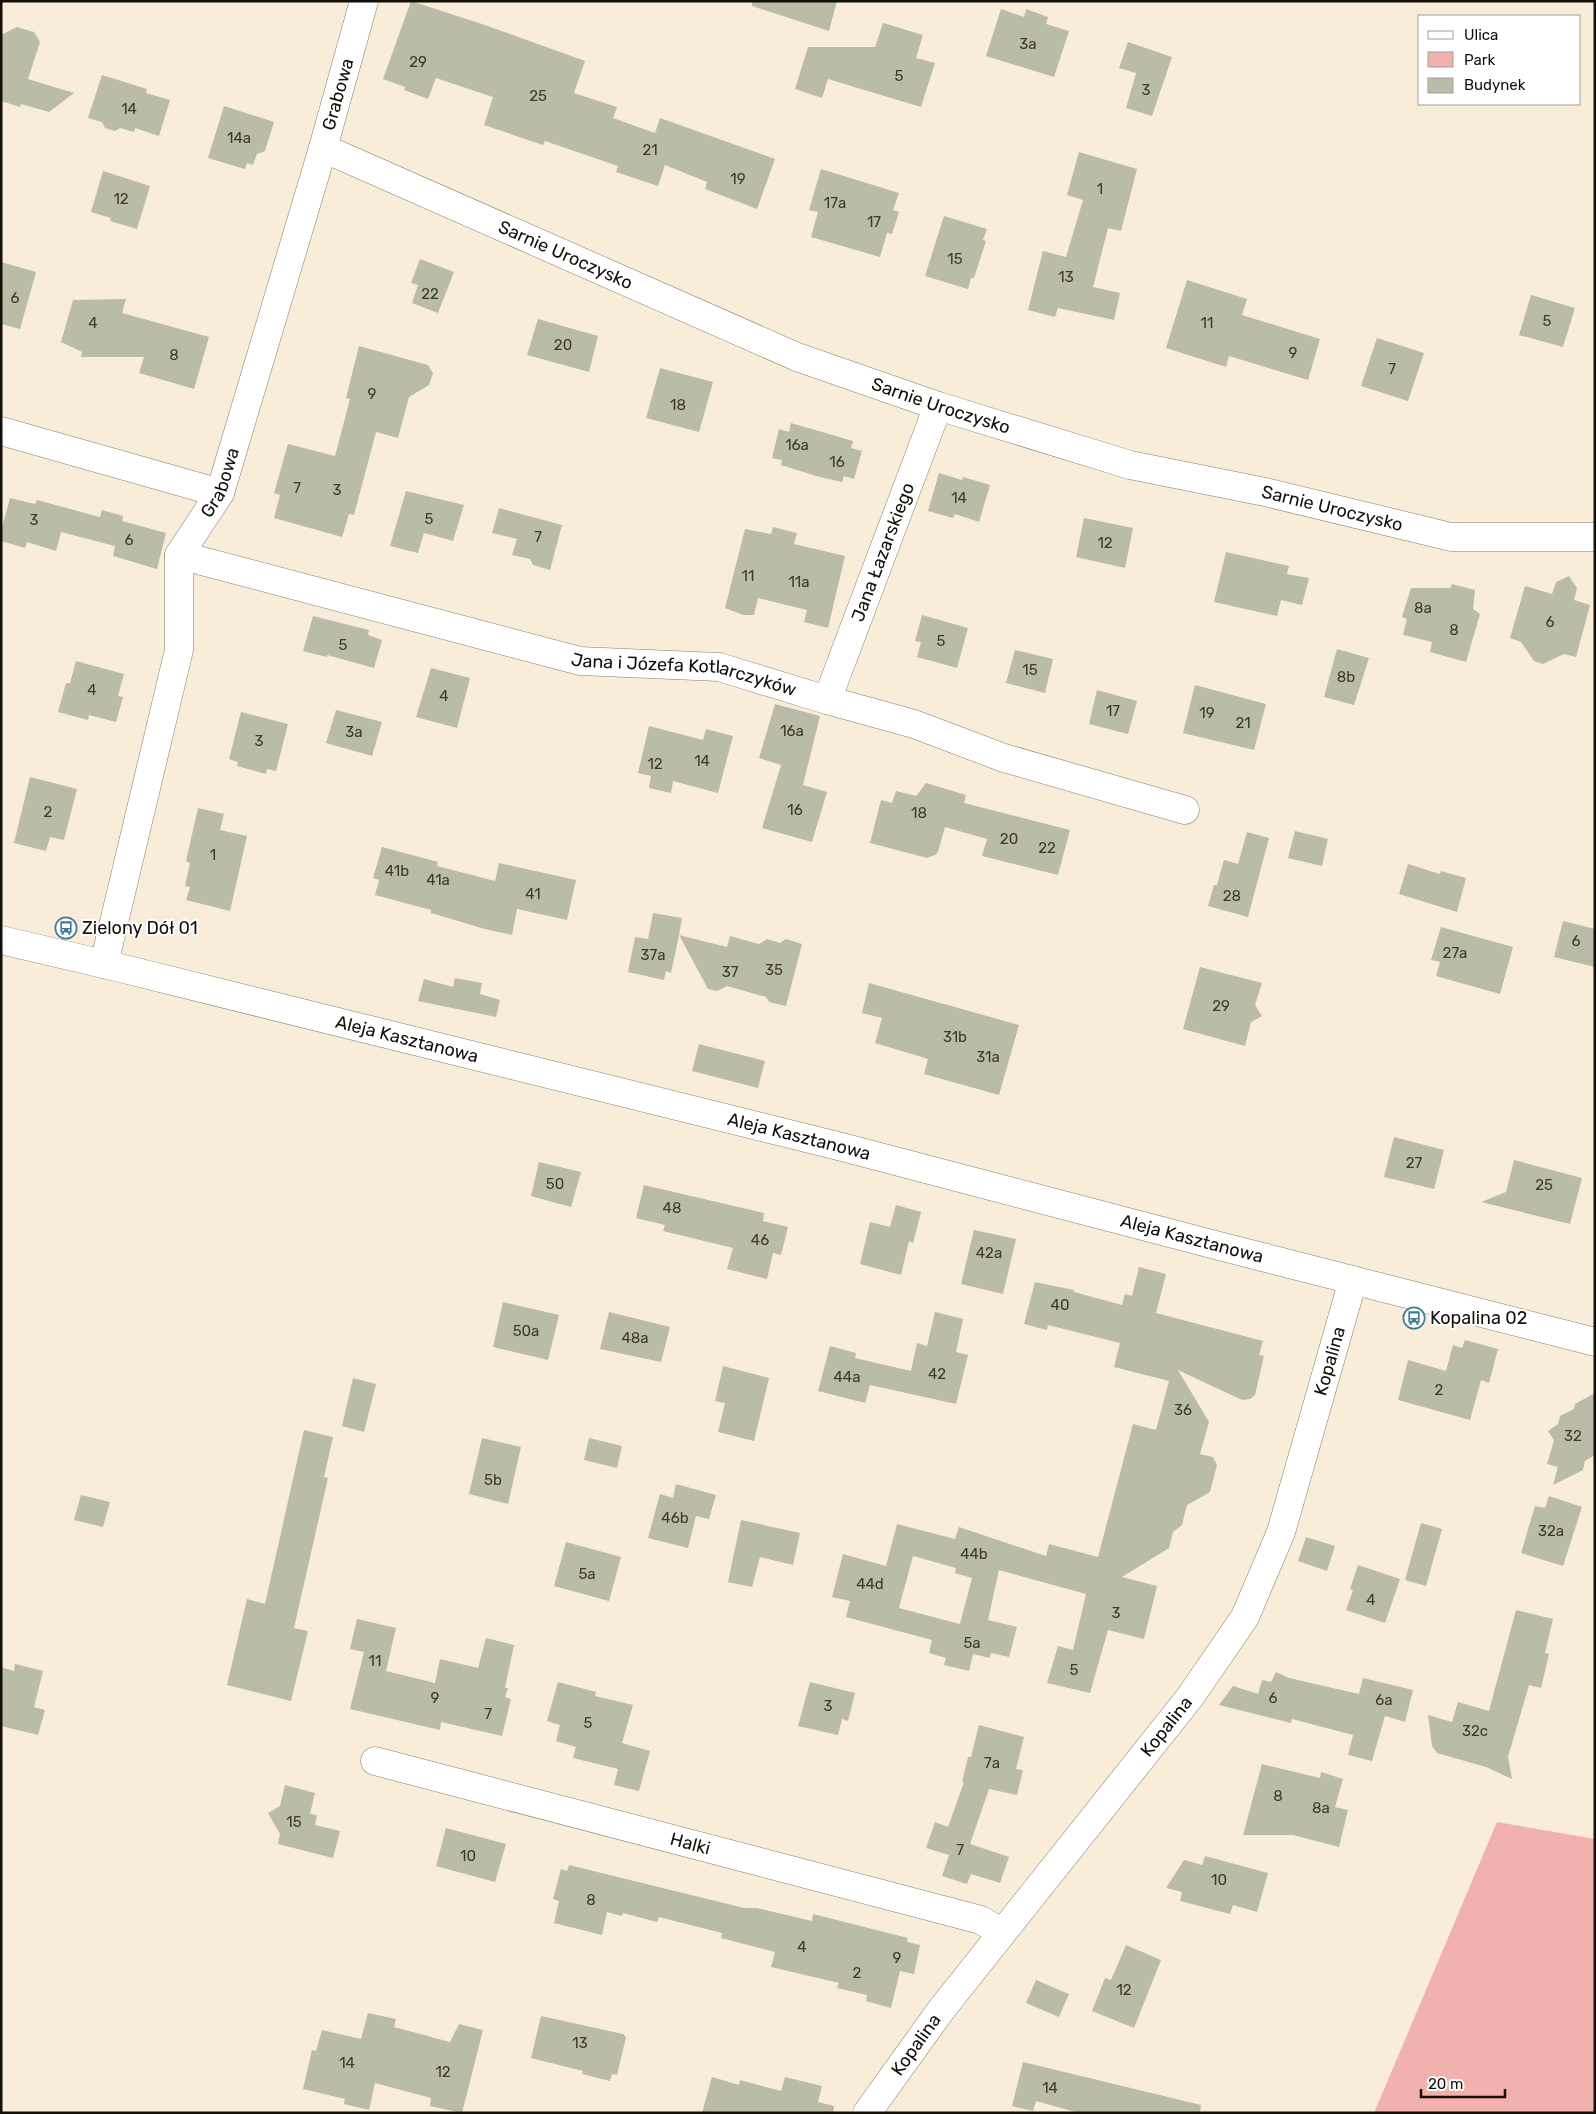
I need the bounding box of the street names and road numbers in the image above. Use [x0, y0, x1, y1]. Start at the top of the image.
street label: Grabowa [317, 56, 359, 133]
street label: Sarnie Uroczysko [495, 216, 636, 294]
street label: Sarnie Uroczysko [869, 373, 1013, 439]
street label: Grabowa [196, 445, 244, 522]
street label: Jana Łazarskiego [847, 480, 919, 625]
street label: Sarnie Uroczysko [1259, 481, 1405, 536]
street label: Jana i Józefa Kotlarczyków [569, 648, 799, 701]
street label: Aleja Kasztanowa [333, 1011, 481, 1067]
street label: Aleja Kasztanowa [725, 1108, 873, 1165]
street label: Aleja Kasztanowa [1118, 1210, 1266, 1268]
street label: Kopalina [1310, 1324, 1350, 1398]
street label: Kopalina [1136, 1692, 1197, 1761]
street label: Halki [668, 1828, 713, 1860]
street label: Kopalina [886, 2010, 946, 2080]

